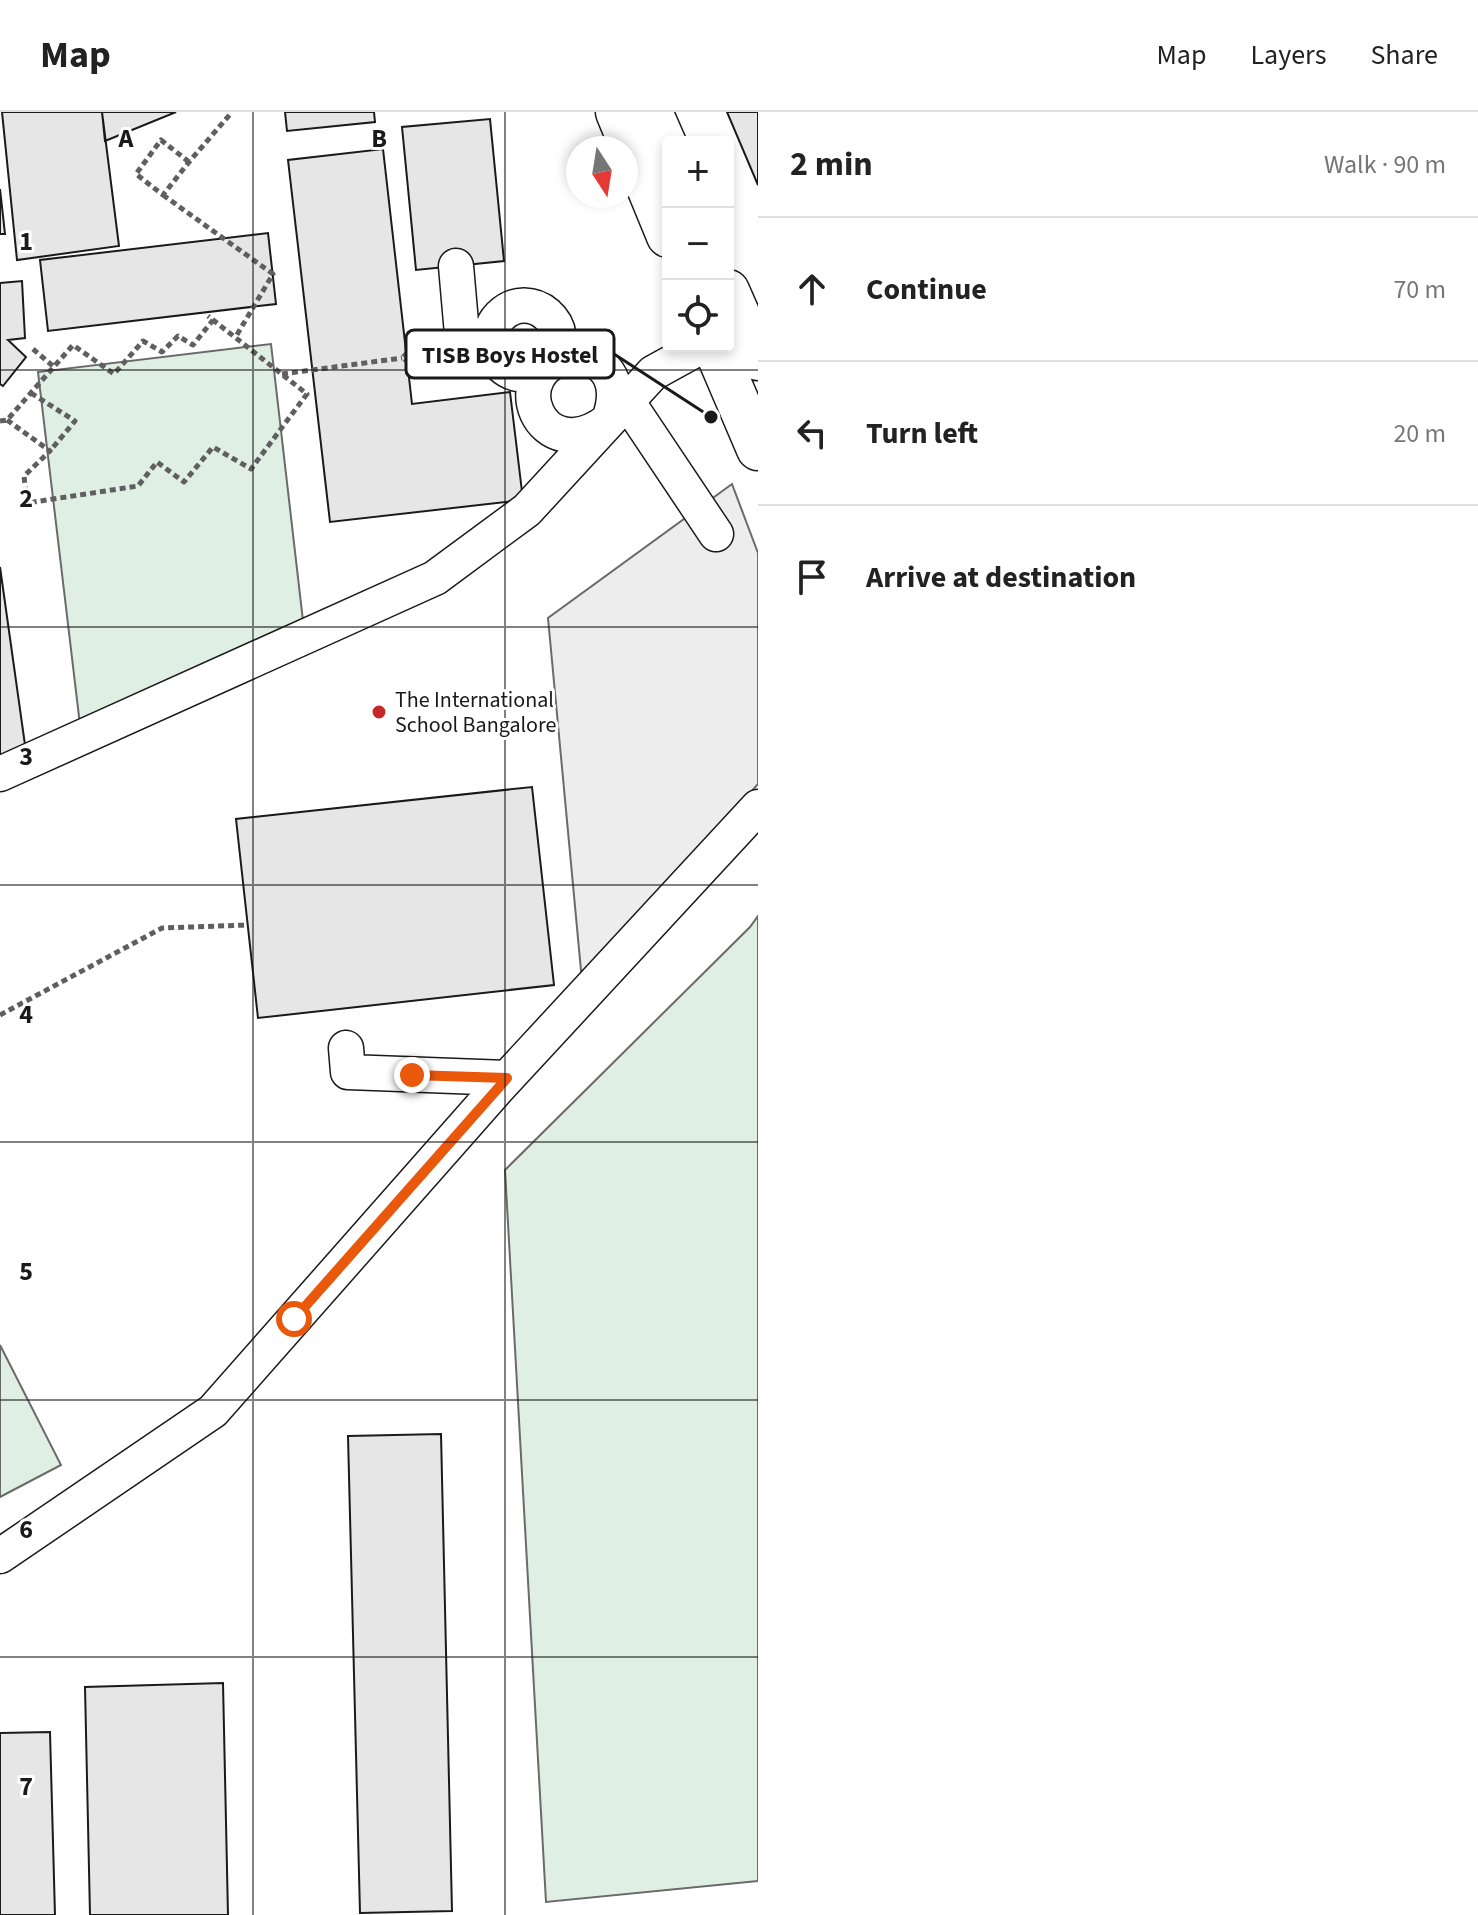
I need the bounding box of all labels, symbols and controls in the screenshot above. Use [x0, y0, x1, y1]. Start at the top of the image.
text: Map [40, 28, 111, 82]
text: Map [1156, 35, 1206, 75]
text: Layers [1250, 35, 1326, 75]
text: Share [1370, 35, 1438, 75]
text: A [118, 120, 135, 157]
text: B [371, 120, 387, 157]
north arrow [566, 136, 638, 208]
map controls [662, 136, 734, 352]
button: + [662, 136, 734, 208]
text: 2 min [790, 140, 873, 189]
text: Walk · 90 m [1324, 146, 1446, 183]
button: − [662, 208, 734, 280]
text: 1 [19, 223, 33, 260]
icon: ahead [790, 267, 834, 311]
text: Continue [866, 268, 987, 311]
text: 70 m [1393, 271, 1446, 308]
button: locate [662, 280, 734, 352]
callout: TISB Boys Hostel [406, 330, 614, 378]
text: TISB Boys Hostel [422, 338, 598, 373]
icon: left [790, 411, 834, 455]
text: Turn left [866, 412, 978, 455]
text: 20 m [1393, 415, 1446, 452]
text: 2 [19, 480, 33, 517]
icon: arrive [790, 555, 834, 599]
text: Arrive at destination [866, 556, 1136, 599]
place label: The International School Bangalore [395, 684, 556, 741]
marker: The International School Bangalore [370, 703, 388, 721]
text: 3 [19, 738, 33, 775]
text: 4 [19, 996, 33, 1033]
route end [394, 1057, 430, 1093]
text: 5 [19, 1253, 33, 1290]
route start [276, 1301, 312, 1337]
text: 6 [19, 1511, 33, 1548]
text: 7 [19, 1768, 33, 1805]

